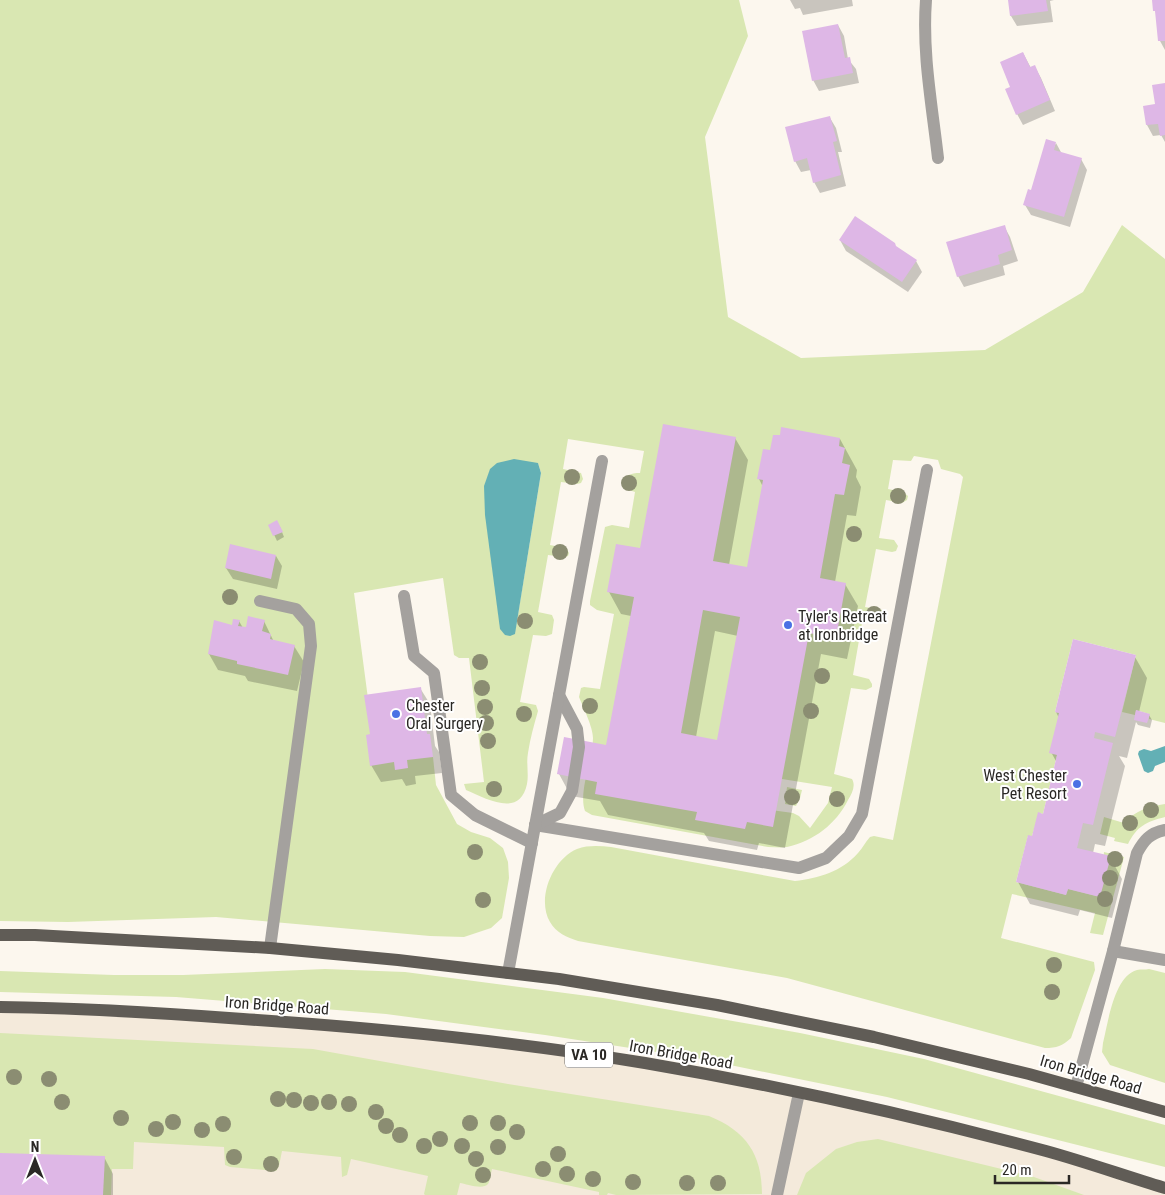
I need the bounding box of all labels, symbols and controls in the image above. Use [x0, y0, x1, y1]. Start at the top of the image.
place label: Tyler's Retreat at Ironbridge [798, 607, 887, 644]
marker: Tyler's Retreat at Ironbridge [782, 619, 794, 631]
place label: Chester Oral Surgery [406, 696, 483, 733]
marker: Chester Oral Surgery [390, 708, 402, 720]
place label: West Chester Pet Resort [983, 766, 1067, 803]
marker: West Chester Pet Resort [1071, 778, 1083, 790]
street label: Iron Bridge Road [224, 992, 330, 1019]
street label: Iron Bridge Road [628, 1036, 734, 1073]
road number: VA 10 [565, 1042, 613, 1068]
street label: Iron Bridge Road [1038, 1051, 1144, 1098]
north arrow [10, 1135, 60, 1185]
text: N [31, 1139, 39, 1155]
scale bar [995, 1152, 1069, 1184]
text: 20 m [1002, 1161, 1032, 1179]

